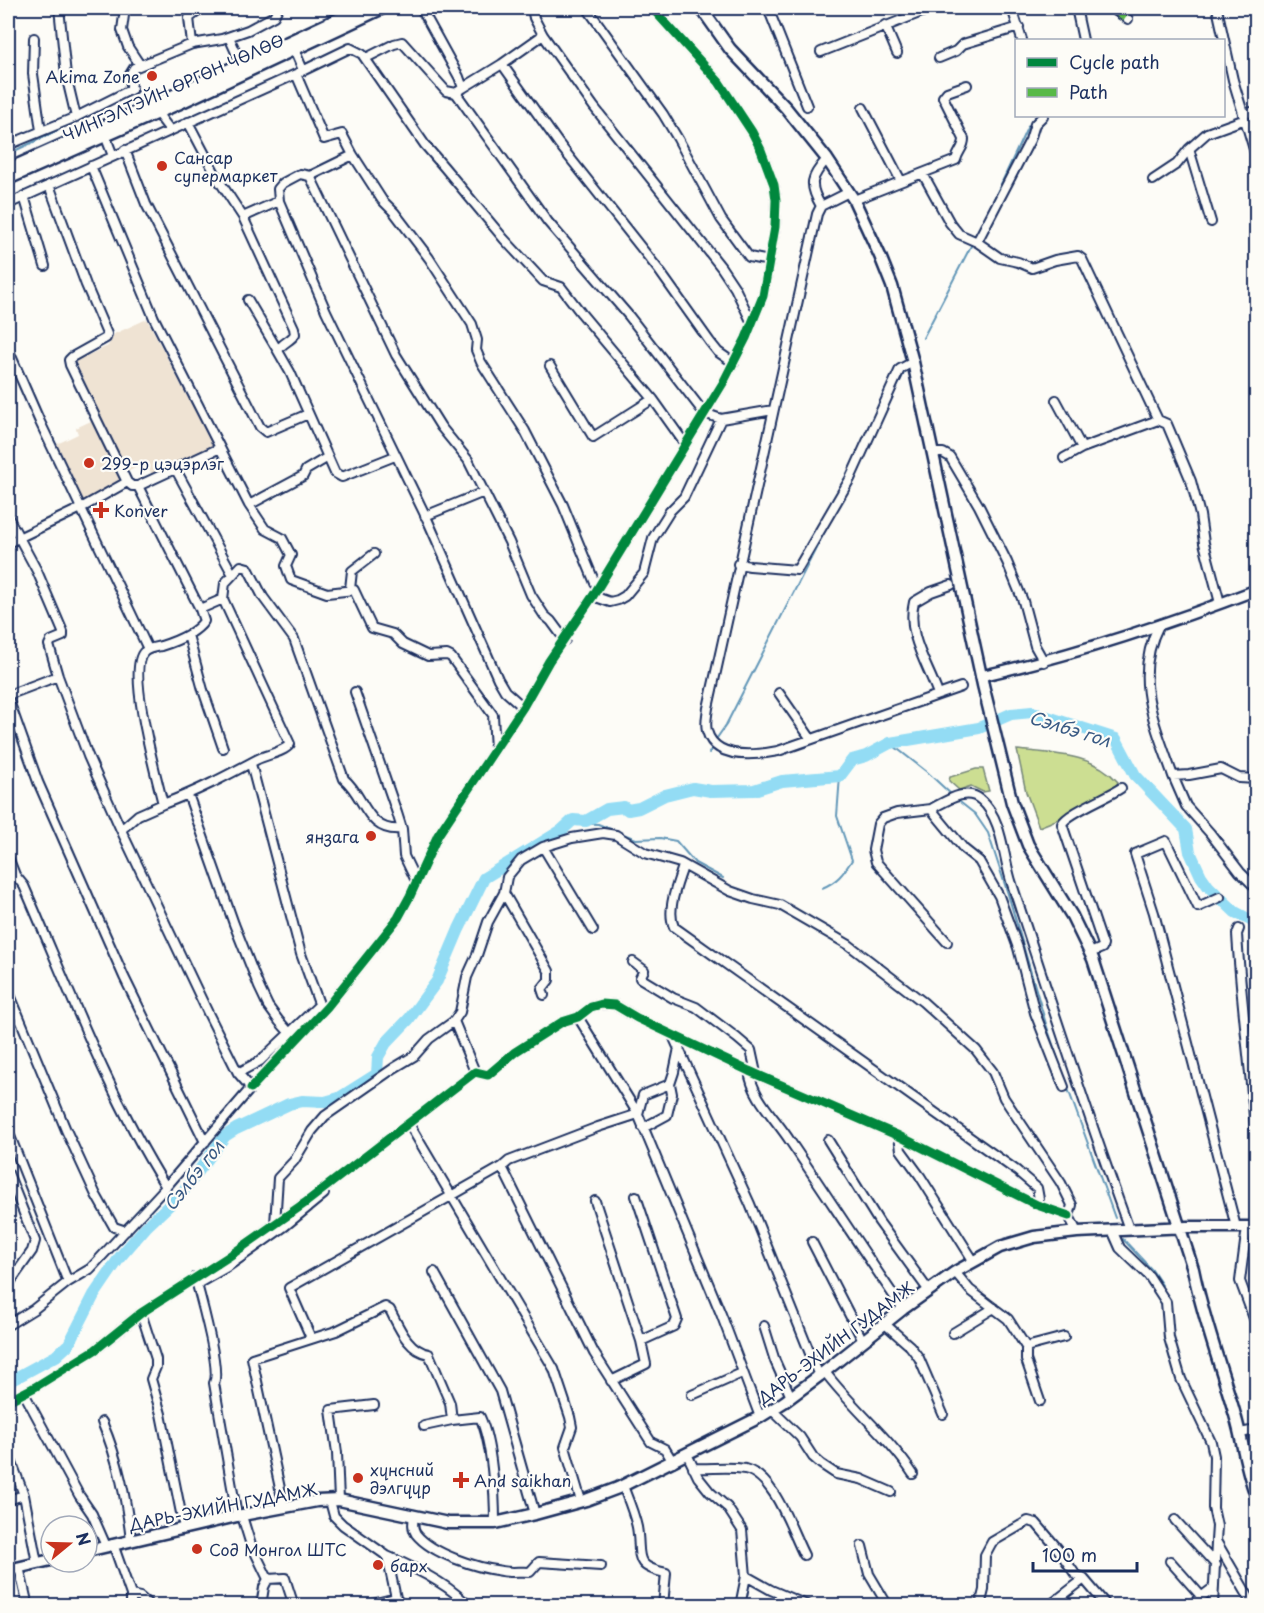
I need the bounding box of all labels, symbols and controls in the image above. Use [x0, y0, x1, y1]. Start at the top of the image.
street label: ЧИНГЭЛТЭЙН ӨРГӨН ЧӨЛӨӨ [59, 27, 287, 147]
legend [1015, 39, 1225, 117]
text: Cycle path [1069, 48, 1160, 75]
place label: Akima Zone [46, 64, 140, 88]
marker: Akima Zone [145, 69, 159, 83]
text: Path [1069, 78, 1108, 105]
place label: Сансар супермаркет [174, 145, 278, 187]
marker: Сансар супермаркет [155, 159, 169, 173]
place label: 299-р цэцэрлэг [101, 451, 225, 475]
marker: 299-р цэцэрлэг [82, 456, 96, 470]
place label: Konver [114, 498, 168, 522]
marker: Konver [92, 501, 110, 519]
water label: Сэлбэ гол [1026, 703, 1114, 753]
place label: янзага [306, 824, 359, 848]
marker: янзага [364, 829, 378, 843]
water label: Сэлбэ гол [156, 1134, 230, 1216]
street label: ДАРЬ-ЭХИЙН ГУДАМЖ [751, 1275, 918, 1410]
place label: хүнсний дэлгүүр [370, 1457, 434, 1499]
place label: And saikhan [474, 1468, 571, 1492]
marker: хүнсний дэлгүүр [351, 1471, 365, 1485]
marker: And saikhan [452, 1471, 470, 1489]
street label: ДАРЬ-ЭХИЙН ГУДАМЖ [126, 1476, 319, 1536]
north arrow [39, 1514, 99, 1574]
text: N [71, 1529, 98, 1549]
scale bar [1033, 1535, 1136, 1573]
place label: Сод Монгол ШТС [209, 1537, 347, 1561]
text: 100 m [1042, 1541, 1097, 1568]
marker: Сод Монгол ШТС [190, 1542, 204, 1556]
place label: барх [390, 1553, 428, 1577]
marker: барх [371, 1558, 385, 1572]

